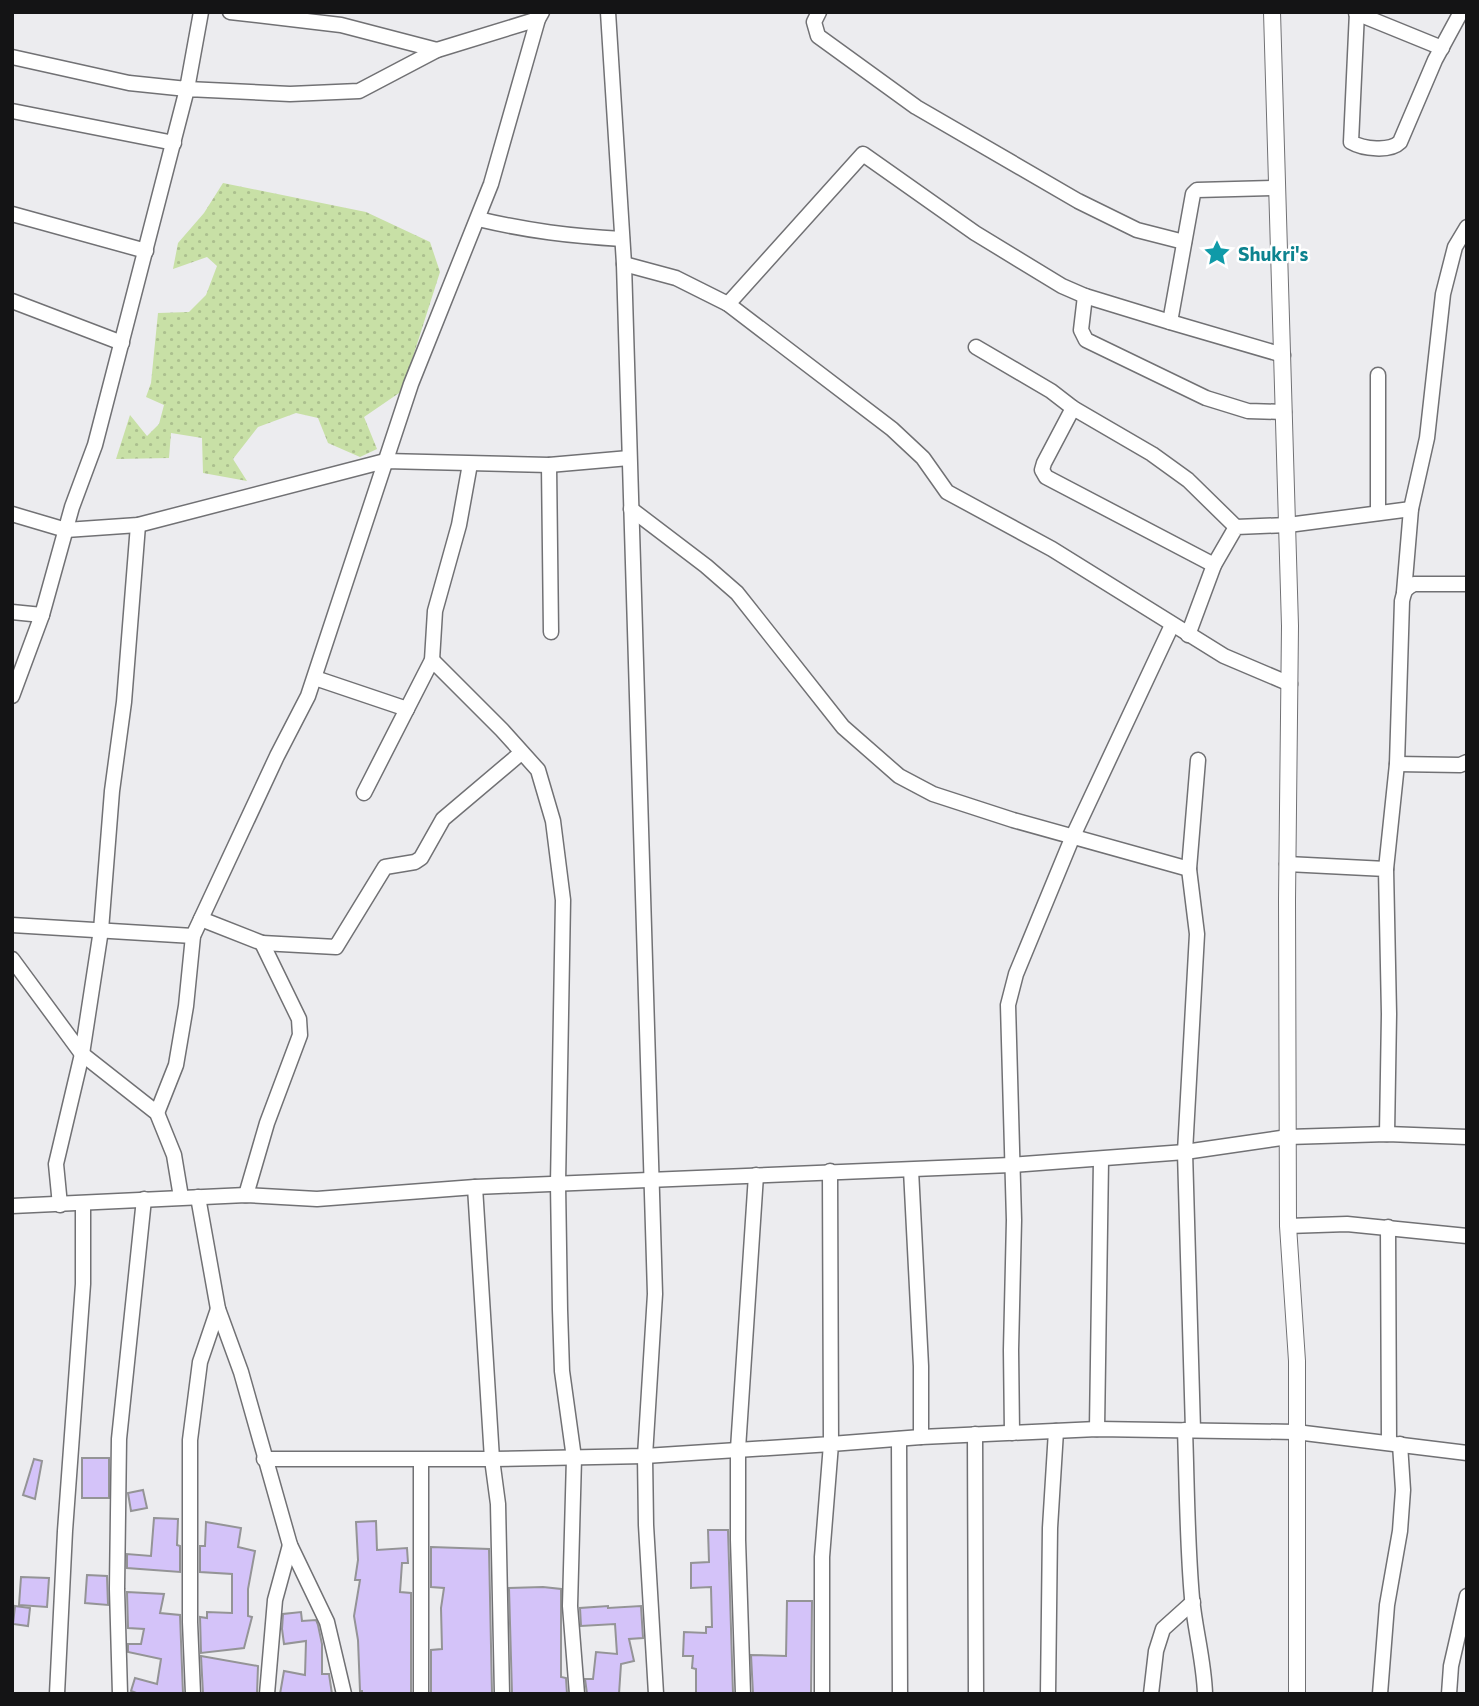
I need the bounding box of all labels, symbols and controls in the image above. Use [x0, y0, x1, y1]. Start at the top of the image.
place icon: Shukri's [1202, 238, 1232, 268]
place label: Shukri's [1238, 242, 1309, 265]

